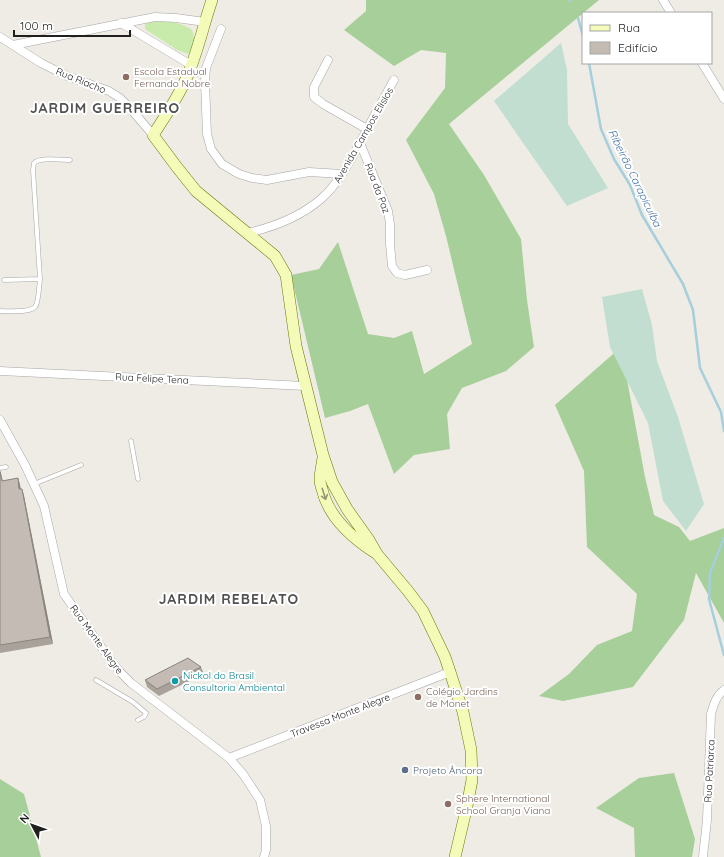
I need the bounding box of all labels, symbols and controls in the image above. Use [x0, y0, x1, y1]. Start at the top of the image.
scale bar [14, 12, 130, 38]
legend [582, 12, 712, 64]
text: 100 m [20, 18, 53, 33]
text: Rua [618, 20, 640, 35]
text: Edifício [618, 40, 658, 55]
street label: Rua Riacho [54, 65, 108, 96]
place label: Escola Estadual Fernando Nobre [134, 65, 210, 90]
marker: Escola Estadual Fernando Nobre [121, 72, 131, 82]
street label: Avenida Campos Elisios [331, 85, 396, 186]
district label: JARDIM GUERREIRO [30, 99, 180, 117]
water label: Ribeirão Carapicuíba [605, 127, 665, 230]
street label: Rua da Paz [362, 161, 393, 215]
street label: Rua Felipe Tena [115, 370, 189, 387]
one-way arrow [321, 487, 328, 500]
district label: JARDIM REBELATO [159, 590, 299, 608]
street label: Rua Monte Alegre [67, 602, 126, 677]
place label: Nickol do Brasil Consultoria Ambiental [183, 669, 285, 694]
marker: Nickol do Brasil Consultoria Ambiental [170, 676, 180, 686]
place label: Colégio Jardins de Monet [426, 685, 498, 710]
street label: Travessa Monte Alegre [288, 690, 392, 741]
marker: Colégio Jardins de Monet [413, 692, 423, 702]
street label: Rua Patriarca [701, 739, 718, 803]
place label: Projeto Âncora [413, 764, 482, 777]
marker: Projeto Âncora [400, 765, 410, 775]
place label: Sphere International School Granja Viana [456, 792, 550, 817]
marker: Sphere International School Granja Viana [443, 799, 453, 809]
north arrow [12, 805, 52, 845]
text: N [17, 811, 32, 826]

